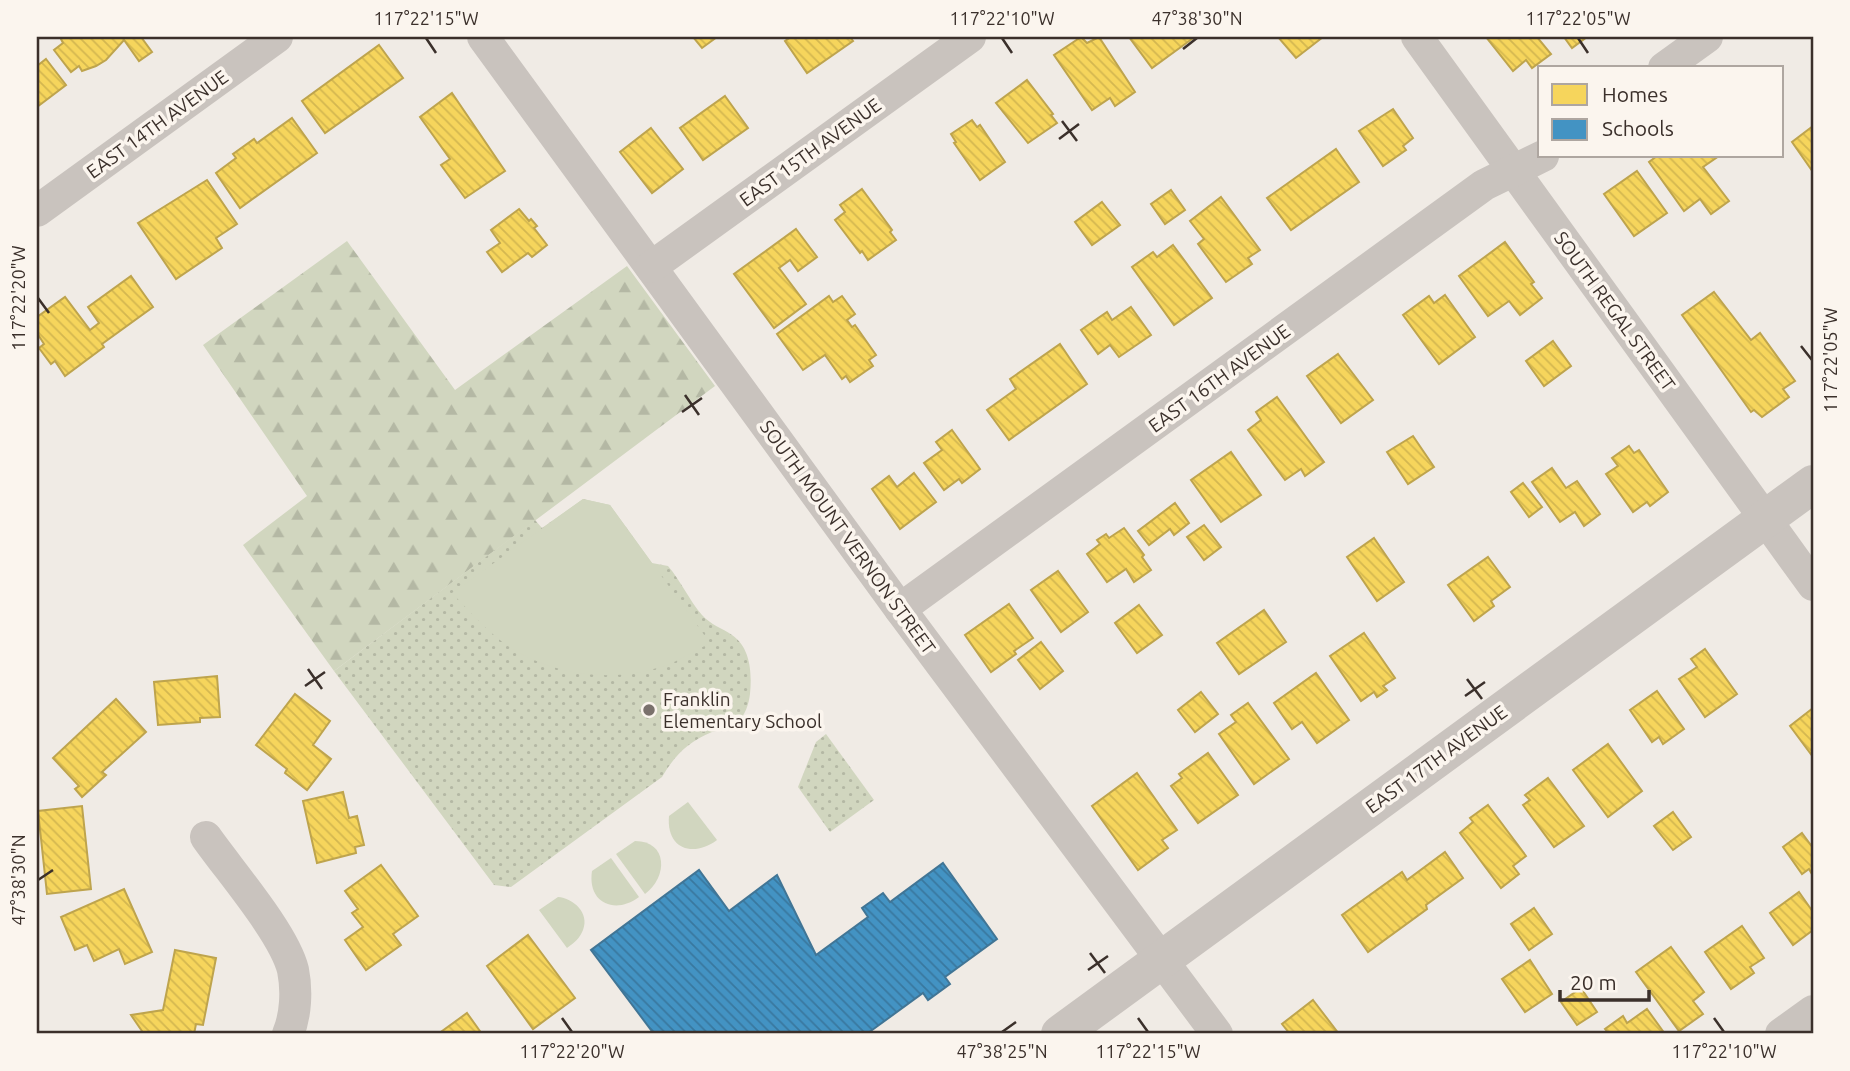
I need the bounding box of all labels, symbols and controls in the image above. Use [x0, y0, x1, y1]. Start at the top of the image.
text: 117°22'15"W [373, 8, 479, 28]
text: 117°22'10"W [949, 8, 1055, 28]
text: 47°38'30"N [1151, 8, 1243, 28]
text: 117°22'05"W [1525, 8, 1631, 28]
street label: EAST 14TH AVENUE [82, 65, 232, 183]
legend [1538, 66, 1784, 158]
text: Homes [1602, 82, 1668, 106]
street label: EAST 15TH AVENUE [735, 93, 885, 211]
text: Schools [1602, 116, 1674, 140]
street label: SOUTH REGAL STREET [1550, 227, 1680, 395]
text: 117°22'20"W [8, 245, 28, 351]
text: 117°22'05"W [1820, 307, 1840, 413]
street label: EAST 16TH AVENUE [1144, 319, 1294, 437]
street label: SOUTH MOUNT VERNON STREET [756, 416, 940, 659]
place label: Franklin Elementary School [663, 688, 822, 732]
street label: EAST 17TH AVENUE [1361, 700, 1511, 818]
marker: Franklin Elementary School [641, 702, 657, 718]
text: 47°38'30"N [8, 834, 28, 926]
scale bar [1560, 959, 1649, 1003]
text: 20 m [1570, 970, 1617, 994]
text: 117°22'20"W [519, 1041, 625, 1061]
text: 47°38'25"N [956, 1041, 1048, 1061]
text: 117°22'15"W [1095, 1041, 1201, 1061]
text: 117°22'10"W [1671, 1041, 1777, 1061]

